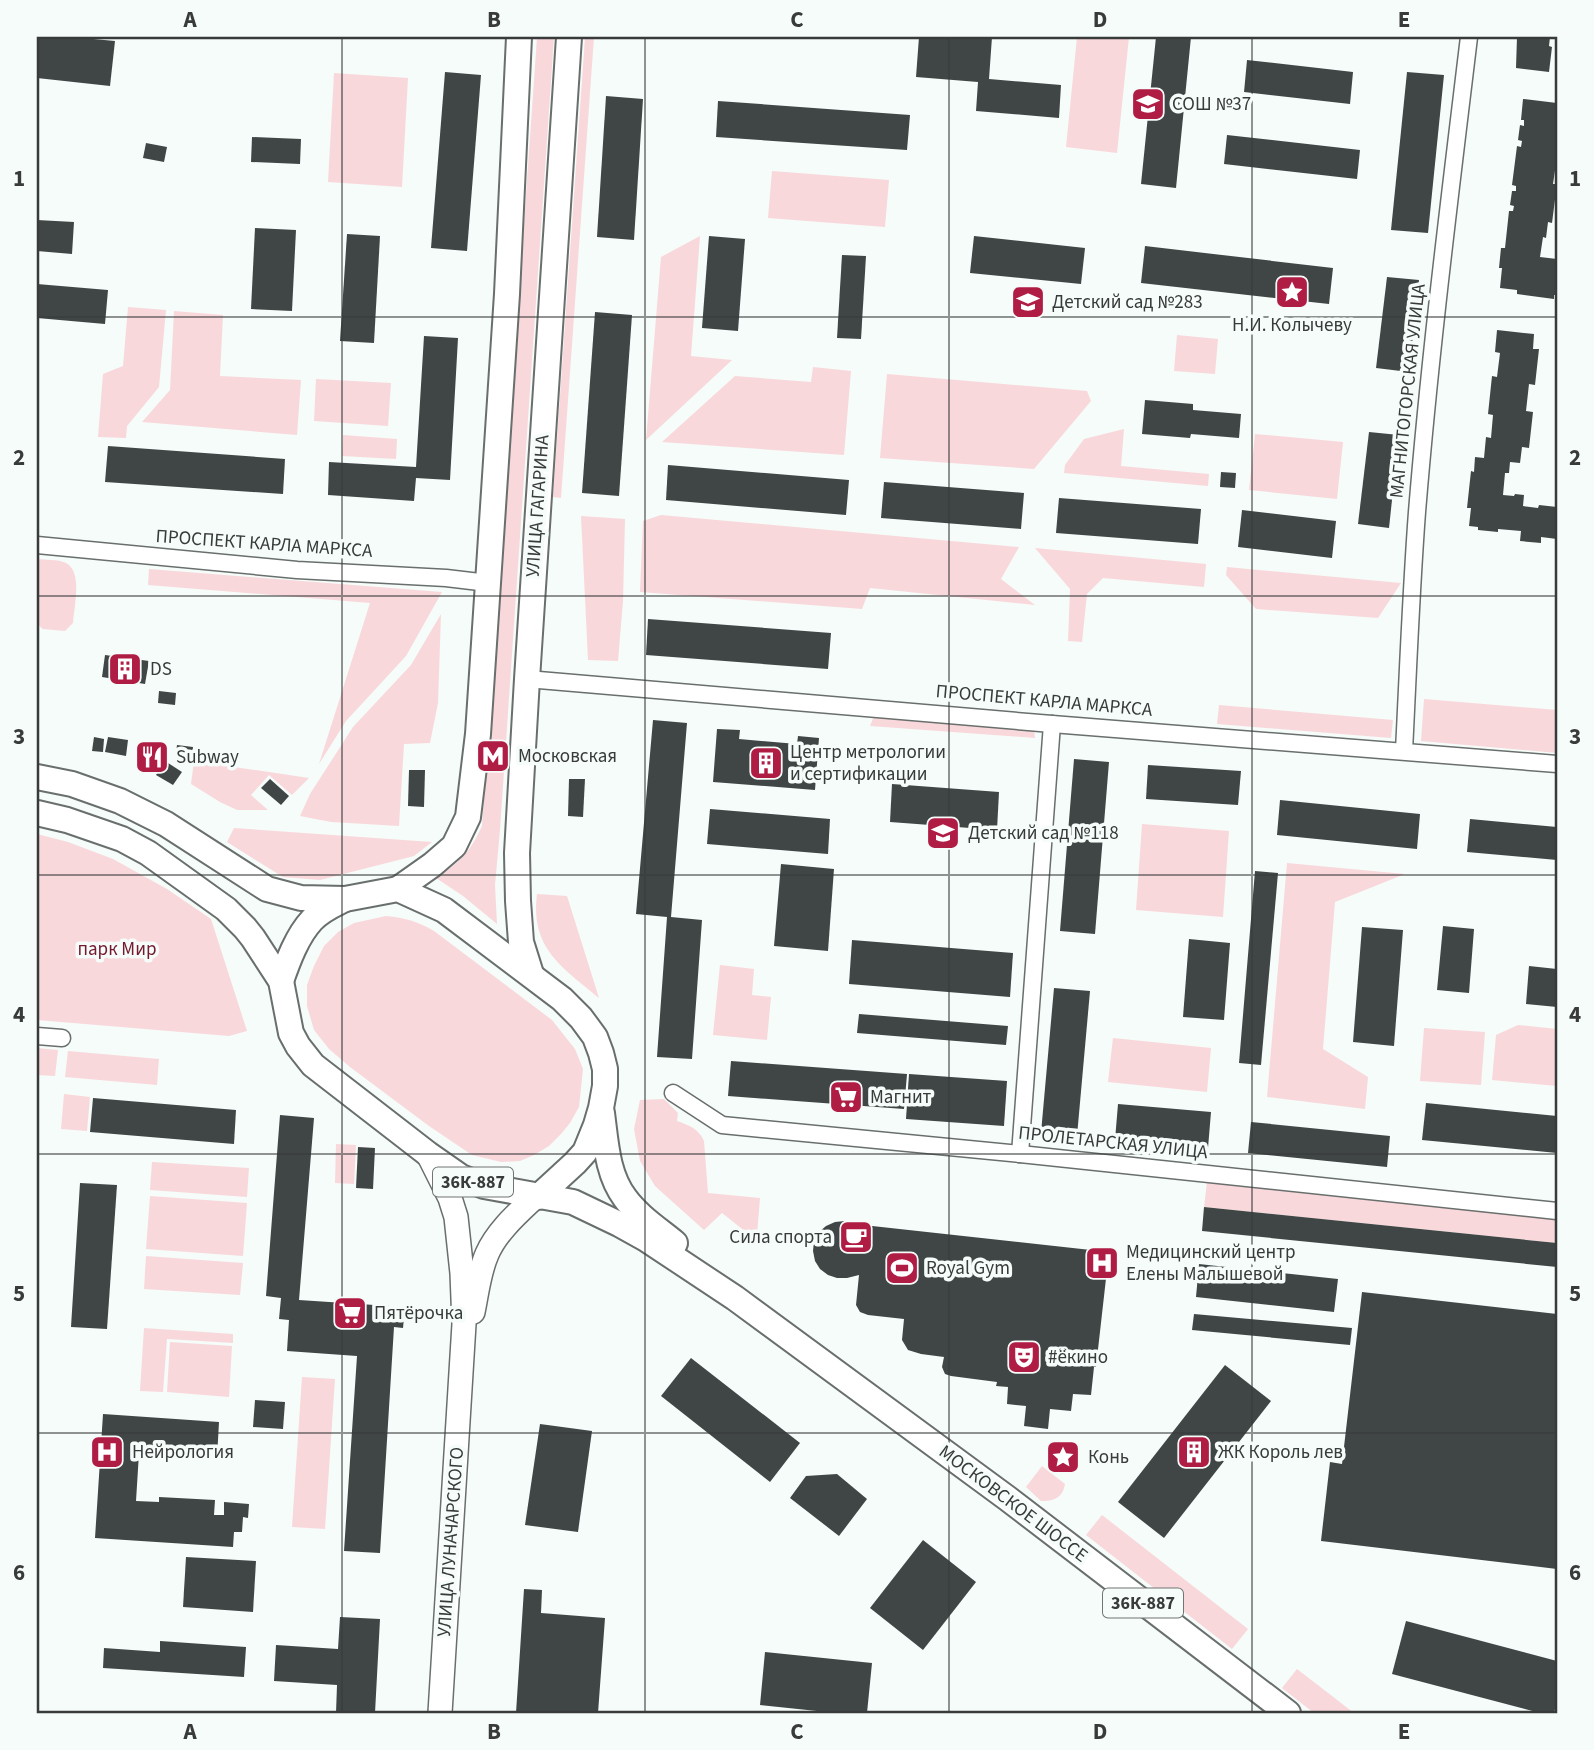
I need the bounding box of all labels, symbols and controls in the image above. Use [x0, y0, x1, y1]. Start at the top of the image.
text: A [182, 3, 197, 36]
text: B [487, 3, 501, 36]
text: C [790, 3, 804, 36]
text: D [1093, 3, 1107, 36]
text: E [1398, 3, 1410, 36]
school or university icon: СОШ №37 [1129, 85, 1167, 123]
place label: СОШ №37 [1172, 91, 1251, 118]
text: 1 [13, 162, 25, 195]
text: 1 [1569, 162, 1581, 195]
place icon: Н.И. Колычеву [1273, 273, 1311, 311]
street label: МАГНИТОГОРСКАЯ УЛИЦА [1383, 282, 1433, 500]
school or university icon: Детский сад №283 [1009, 283, 1047, 321]
place label: Детский сад №283 [1052, 289, 1203, 316]
place label: Н.И. Колычеву [1232, 312, 1352, 339]
street label: УЛИЦА ГАГАРИНА [520, 433, 556, 578]
text: 2 [13, 441, 25, 474]
text: 2 [1569, 441, 1581, 474]
street label: ПРОСПЕКТ КАРЛА МАРКСА [155, 523, 374, 565]
building icon: DS [106, 650, 144, 688]
place label: DS [150, 656, 172, 683]
street label: ПРОСПЕКТ КАРЛА МАРКСА [935, 678, 1154, 724]
text: 3 [13, 720, 25, 753]
text: 3 [1569, 720, 1581, 753]
metro station icon: Московская [474, 737, 512, 775]
restaurant icon: Subway [133, 738, 171, 776]
place label: Центр метрологии и сертификации [790, 739, 946, 788]
place label: Московская [518, 743, 617, 770]
place label: Subway [176, 744, 239, 771]
building icon: Центр метрологии и сертификации [747, 744, 785, 782]
school or university icon: Детский сад №118 [924, 814, 962, 852]
place label: Детский сад №118 [968, 820, 1119, 847]
park label: парк Мир [78, 936, 156, 963]
text: 4 [13, 998, 25, 1031]
text: 4 [1569, 998, 1581, 1031]
supermarket icon: Магнит [827, 1078, 865, 1116]
place label: Магнит [870, 1084, 932, 1111]
street label: ПРОЛЕТАРСКАЯ УЛИЦА [1017, 1120, 1210, 1166]
road number: 36К-887 [433, 1168, 513, 1196]
cafe icon: Сила спорта [837, 1218, 875, 1256]
place label: Сила спорта [729, 1224, 832, 1251]
place label: Медицинский центр Елены Малышевой [1126, 1239, 1295, 1288]
hospital icon: Медицинский центр Елены Малышевой [1083, 1244, 1121, 1282]
sports icon: Royal Gym [883, 1249, 921, 1287]
place label: Royal Gym [926, 1255, 1010, 1282]
text: 5 [13, 1277, 25, 1310]
text: 5 [1569, 1277, 1581, 1310]
supermarket icon: Пятёрочка [331, 1294, 369, 1332]
place label: Пятёрочка [374, 1300, 463, 1327]
theatre icon: #ёкино [1005, 1338, 1043, 1376]
place label: #ёкино [1048, 1344, 1108, 1371]
hospital icon: Нейрология [88, 1433, 126, 1471]
building icon: ЖК Король лев [1175, 1433, 1213, 1471]
place icon: Конь [1044, 1438, 1082, 1476]
place label: Нейрология [132, 1439, 234, 1466]
street label: МОСКОВСКОЕ ШОССЕ [933, 1439, 1093, 1569]
place label: ЖК Король лев [1218, 1439, 1343, 1466]
place label: Конь [1088, 1444, 1129, 1471]
street label: УЛИЦА ЛУНАЧАРСКОГО [431, 1446, 471, 1638]
text: 6 [13, 1556, 25, 1589]
text: 6 [1569, 1556, 1581, 1589]
road number: 36К-887 [1103, 1588, 1183, 1618]
text: A [182, 1715, 197, 1748]
text: B [487, 1715, 501, 1748]
text: C [790, 1715, 804, 1748]
text: D [1093, 1715, 1107, 1748]
text: E [1398, 1715, 1410, 1748]

